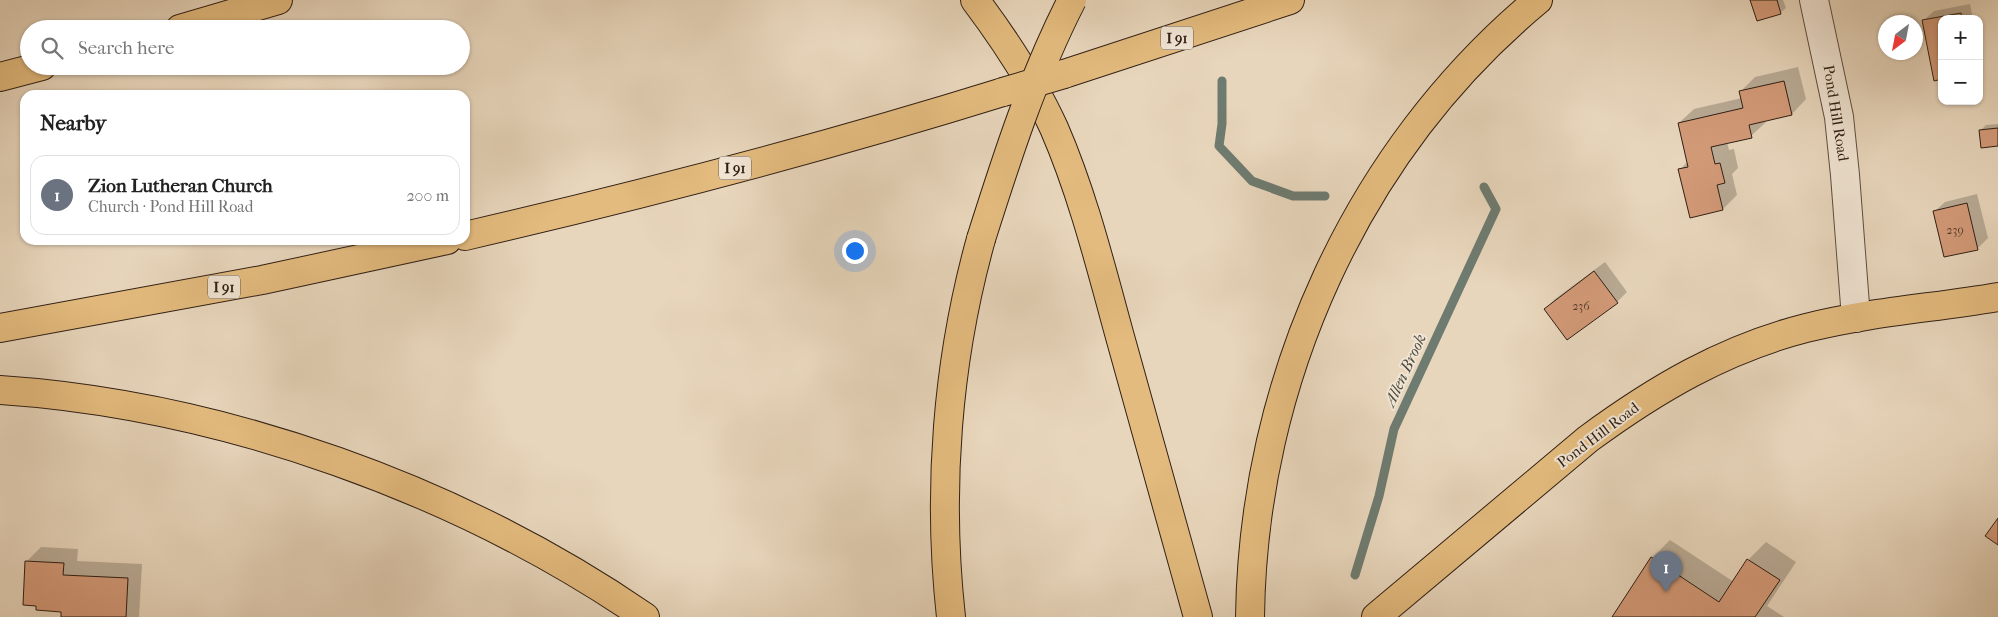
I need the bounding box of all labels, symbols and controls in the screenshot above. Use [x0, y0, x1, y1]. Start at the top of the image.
north arrow [1878, 15, 1923, 60]
map controls [1938, 15, 1983, 105]
button: + [1938, 15, 1983, 60]
search box [20, 20, 470, 75]
road number: I 91 [1161, 26, 1193, 49]
icon: search [38, 34, 66, 62]
text: Search here [78, 37, 174, 59]
button: − [1938, 60, 1983, 105]
street label: Pond Hill Road [1819, 63, 1853, 163]
text: Nearby [40, 111, 106, 135]
road number: I 91 [719, 156, 751, 180]
text: Zion Lutheran Church [88, 175, 273, 197]
text: 1 [54, 186, 60, 205]
text: 200 m [406, 186, 449, 205]
text: Church · Pond Hill Road [88, 197, 253, 216]
house number: 239 [1946, 223, 1964, 237]
your location [842, 238, 868, 264]
road number: I 91 [208, 276, 240, 298]
house number: 236 [1572, 299, 1590, 313]
water label: Allen Brook [1379, 331, 1430, 411]
street label: Pond Hill Road [1554, 398, 1643, 472]
pin: 1 [1650, 551, 1682, 592]

